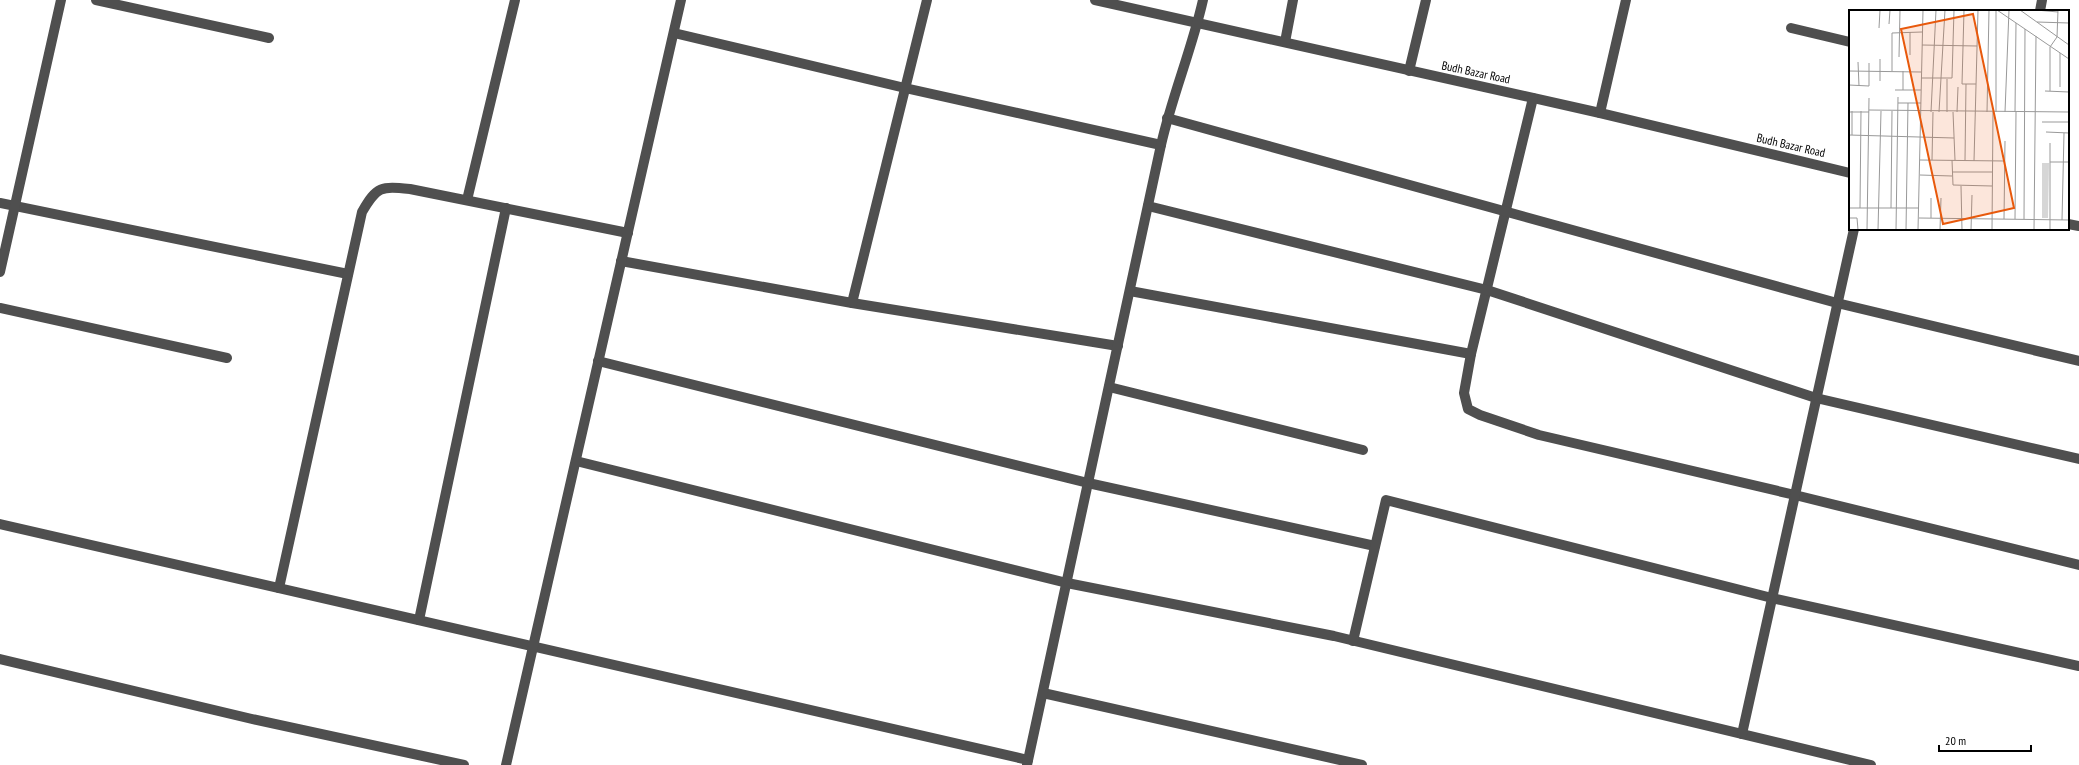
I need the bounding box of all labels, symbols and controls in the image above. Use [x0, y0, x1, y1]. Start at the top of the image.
inset map [1849, 10, 2069, 230]
street label: Budh Bazar Road [1440, 57, 1512, 87]
street label: Budh Bazar Road [1755, 130, 1827, 160]
scale bar [1939, 727, 2031, 753]
text: 20 m [1945, 733, 1966, 748]

